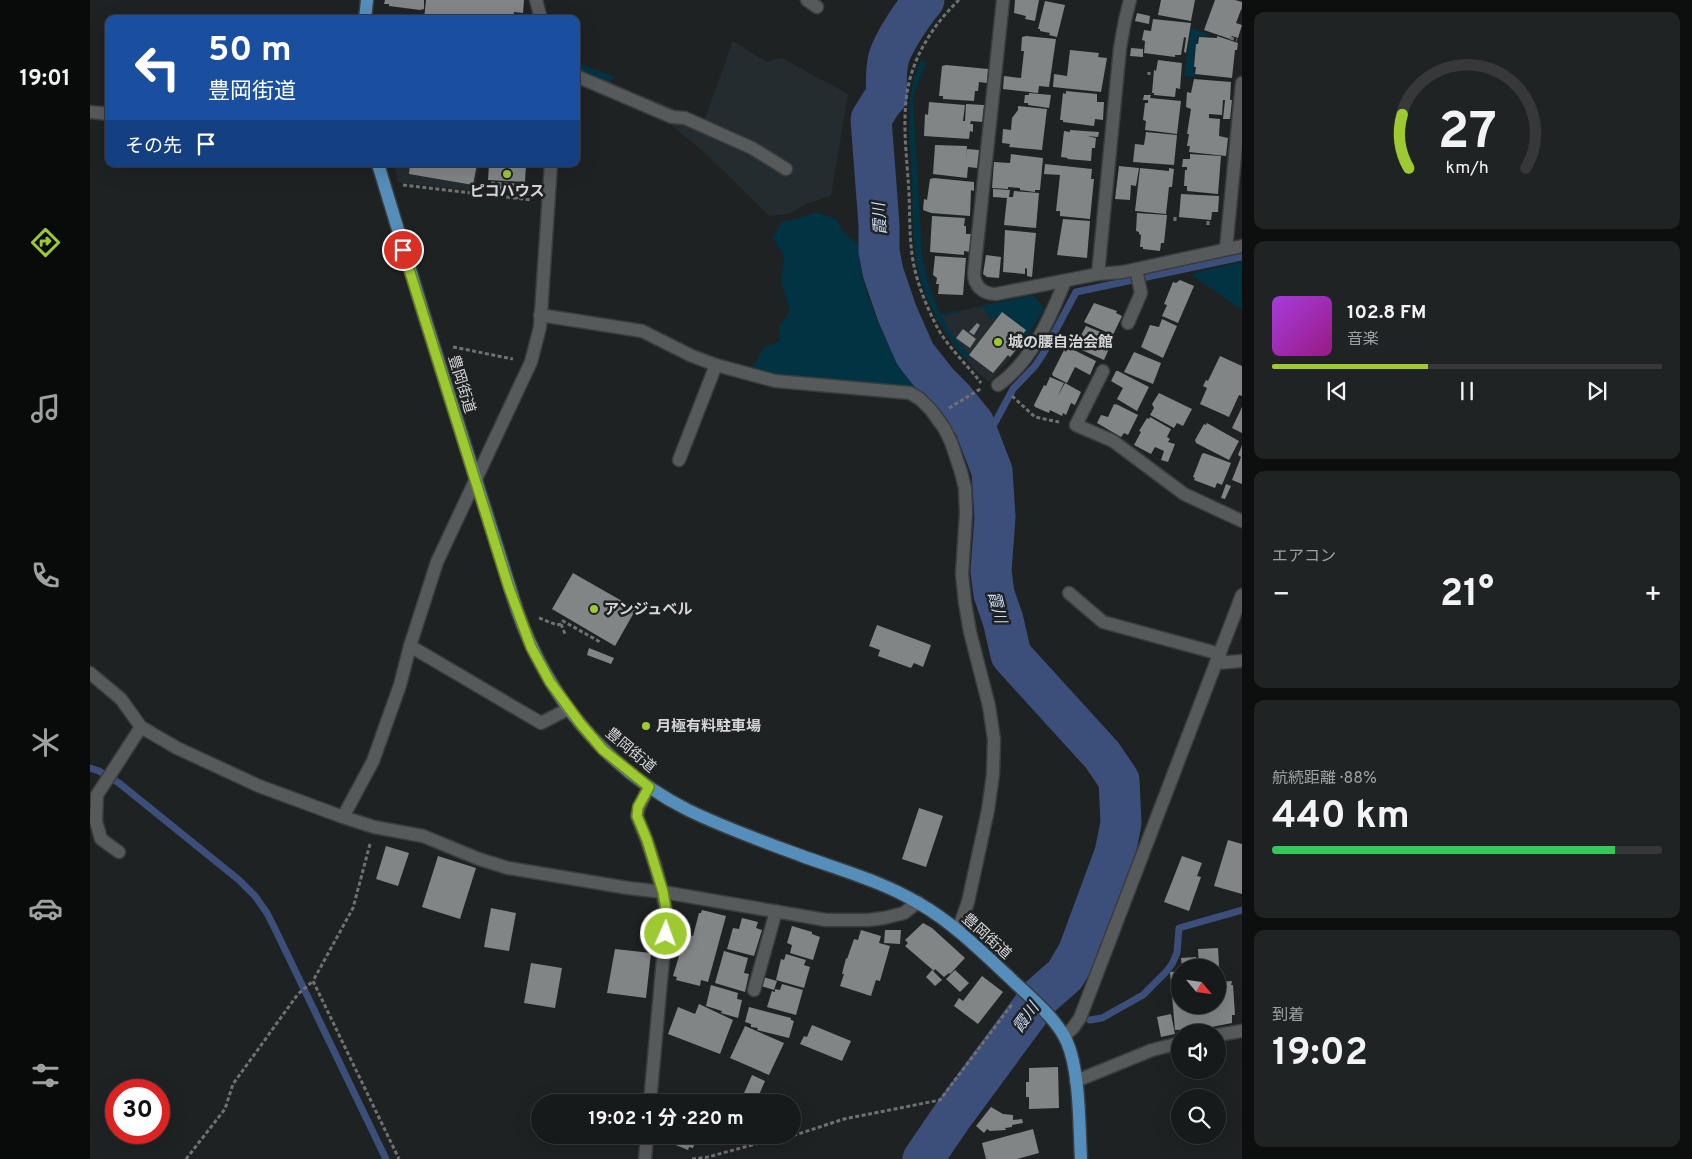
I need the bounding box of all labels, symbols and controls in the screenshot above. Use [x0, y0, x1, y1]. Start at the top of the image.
text: 50 m [208, 29, 292, 73]
icon: left [125, 35, 190, 100]
text: 19:01 [20, 66, 70, 93]
text: 豊岡街道 [208, 79, 296, 106]
text: 27 [1437, 101, 1497, 167]
icon: arrive [192, 130, 220, 158]
text: その先 [125, 135, 182, 159]
text: km/h [1445, 157, 1489, 180]
marker: ピコハウス [501, 168, 513, 180]
place label: ピコハウス [469, 183, 545, 202]
water label: 霞川 [870, 200, 892, 236]
icon: directions [28, 225, 63, 260]
pin [382, 229, 424, 271]
icon: arrive [389, 236, 417, 264]
text: 102.8 FM [1347, 301, 1426, 325]
text: 音楽 [1347, 330, 1379, 350]
place label: 城の腰自治会館 [1008, 333, 1113, 353]
marker: 城の腰自治会館 [992, 336, 1004, 348]
street label: 豊岡街道 [443, 353, 478, 416]
icon: previous [1323, 377, 1351, 405]
icon: pause [1453, 377, 1481, 405]
icon: next [1583, 377, 1611, 405]
icon: music [28, 391, 63, 426]
text: エアコン [1272, 547, 1336, 567]
icon: phone [28, 558, 63, 593]
text: 21° [1440, 571, 1494, 620]
text: − [1272, 578, 1290, 614]
text: + [1644, 578, 1662, 614]
water label: 霞川 [982, 590, 1010, 627]
place label: アンジュベル [604, 601, 692, 620]
marker: アンジュベル [588, 603, 600, 615]
place label: 月極有料駐車場 [656, 717, 761, 737]
marker: 月極有料駐車場 [640, 720, 652, 732]
icon: climate [28, 725, 63, 760]
street label: 豊岡街道 [601, 725, 659, 778]
text: 航続距離 · 88% [1272, 769, 1377, 789]
text: 440 km [1272, 793, 1410, 842]
icon: car [28, 891, 63, 926]
position arrow [639, 907, 691, 959]
street label: 豊岡街道 [957, 910, 1015, 964]
north arrow [1171, 959, 1226, 1014]
map controls [1171, 959, 1226, 1144]
water label: 霞川 [1009, 998, 1045, 1037]
text: 到着 [1272, 1006, 1304, 1026]
button: sound [1171, 1024, 1226, 1079]
text: 19:02 [1272, 1030, 1368, 1079]
icon: filters [28, 1058, 63, 1093]
speed limit sign: 30 [105, 1079, 170, 1144]
button: search [1171, 1089, 1226, 1144]
text: 19:02 · 1 分 · 220 m [588, 1107, 744, 1131]

